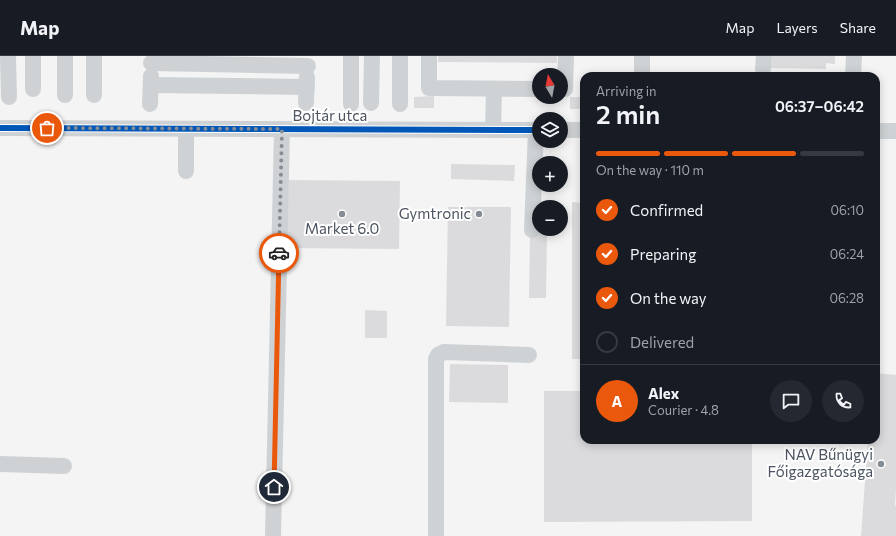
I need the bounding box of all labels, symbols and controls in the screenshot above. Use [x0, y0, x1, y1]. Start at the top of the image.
text: Map [20, 16, 59, 39]
text: Map [726, 19, 754, 36]
text: Layers [776, 19, 818, 36]
text: Share [840, 19, 876, 36]
north arrow [532, 68, 568, 104]
map controls [532, 68, 568, 236]
text: Arriving in [596, 83, 656, 99]
text: 06:37–06:42 [775, 97, 864, 115]
text: 2 min [596, 98, 660, 129]
street label: Bojtár utca [293, 106, 367, 124]
pin [30, 111, 64, 145]
button: layers [532, 112, 568, 148]
icon: bag [36, 117, 58, 139]
button: + [532, 156, 568, 192]
text: On the way · 110 m [596, 162, 704, 178]
icon: check [596, 199, 618, 221]
button: − [532, 200, 568, 236]
text: Confirmed [630, 201, 703, 219]
text: 06:10 [831, 202, 864, 218]
place label: Gymtronic [399, 204, 471, 222]
marker: Market 6.0 [337, 209, 347, 219]
marker: Gymtronic [474, 209, 484, 219]
place label: Market 6.0 [305, 219, 379, 237]
courier [259, 233, 299, 273]
icon: car [268, 242, 290, 264]
icon: check [596, 243, 618, 265]
text: Preparing [630, 245, 696, 263]
text: 06:24 [830, 246, 864, 262]
icon: check [596, 287, 618, 309]
text: On the way [630, 289, 707, 307]
text: 06:28 [829, 290, 864, 306]
text: Delivered [630, 333, 694, 351]
button: chat [770, 380, 812, 422]
button: phone [822, 380, 864, 422]
text: Alex [648, 384, 679, 402]
text: A [612, 392, 622, 410]
text: Courier · 4.8 [648, 402, 719, 418]
place label: NAV Bűnügyi Főigazgatósága [767, 445, 873, 480]
marker: NAV Bűnügyi Főigazgatósága [876, 459, 886, 469]
pin [257, 470, 291, 504]
icon: home [263, 476, 285, 498]

